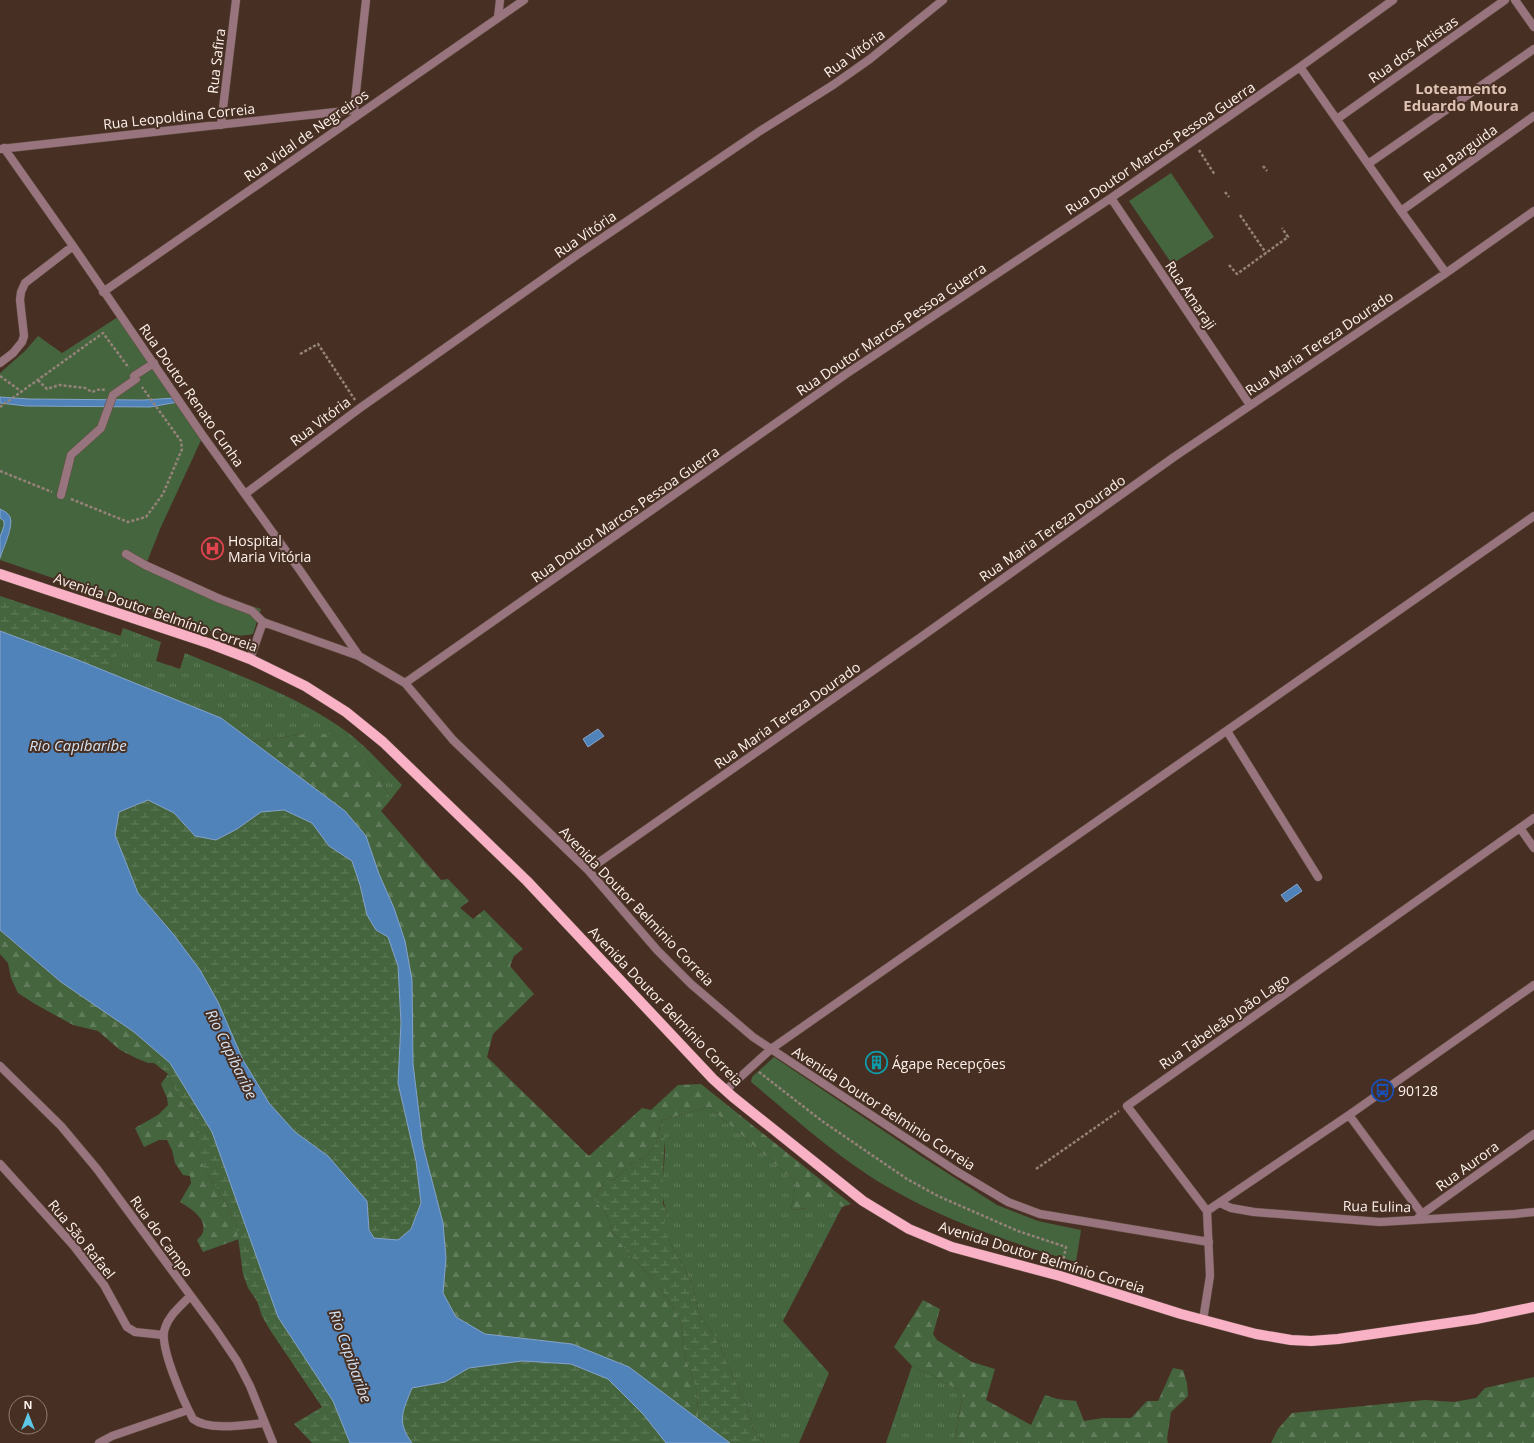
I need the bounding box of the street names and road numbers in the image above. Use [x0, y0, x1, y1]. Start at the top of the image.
street label: Rua dos Artistas [1364, 11, 1462, 87]
street label: Rua Vitória [820, 24, 888, 82]
street label: Rua Safira [203, 27, 229, 95]
street label: Rua Doutor Marcos Pessoa Guerra [1061, 77, 1259, 219]
street label: Rua Vidal de Negreiros [240, 85, 372, 185]
street label: Rua Leopoldina Correia [102, 99, 256, 133]
street label: Rua Barguida [1419, 120, 1501, 186]
street label: Rua Vitória [550, 206, 620, 262]
street label: Rua Amaraji [1161, 257, 1221, 333]
street label: Rua Doutor Marcos Pessoa Guerra [792, 258, 990, 400]
street label: Rua Maria Tereza Dourado [1241, 286, 1397, 400]
street label: Rua Doutor Renato Cunha [135, 320, 249, 470]
street label: Rua Vitória [286, 392, 354, 450]
street label: Rua Doutor Marcos Pessoa Guerra [527, 442, 723, 586]
street label: Rua Maria Tereza Dourado [975, 470, 1129, 586]
street label: Avenida Doutor Belmínio Correia [51, 568, 261, 656]
street label: Rua Maria Tereza Dourado [710, 657, 864, 773]
street label: Avenida Doutor Belminio Correia [556, 822, 718, 990]
street label: Avenida Doutor Belmínio Correia [585, 922, 747, 1090]
street label: Rua Tabeleão João Lago [1155, 969, 1293, 1073]
street label: Avenida Doutor Belminio Correia [789, 1042, 979, 1174]
street label: Rua Aurora [1432, 1137, 1502, 1195]
street label: Rua do Campo [126, 1192, 198, 1280]
street label: Rua São Rafael [44, 1196, 120, 1282]
street label: Rua Eulina [1343, 1196, 1411, 1216]
street label: Avenida Doutor Belmínio Correia [937, 1217, 1147, 1297]

